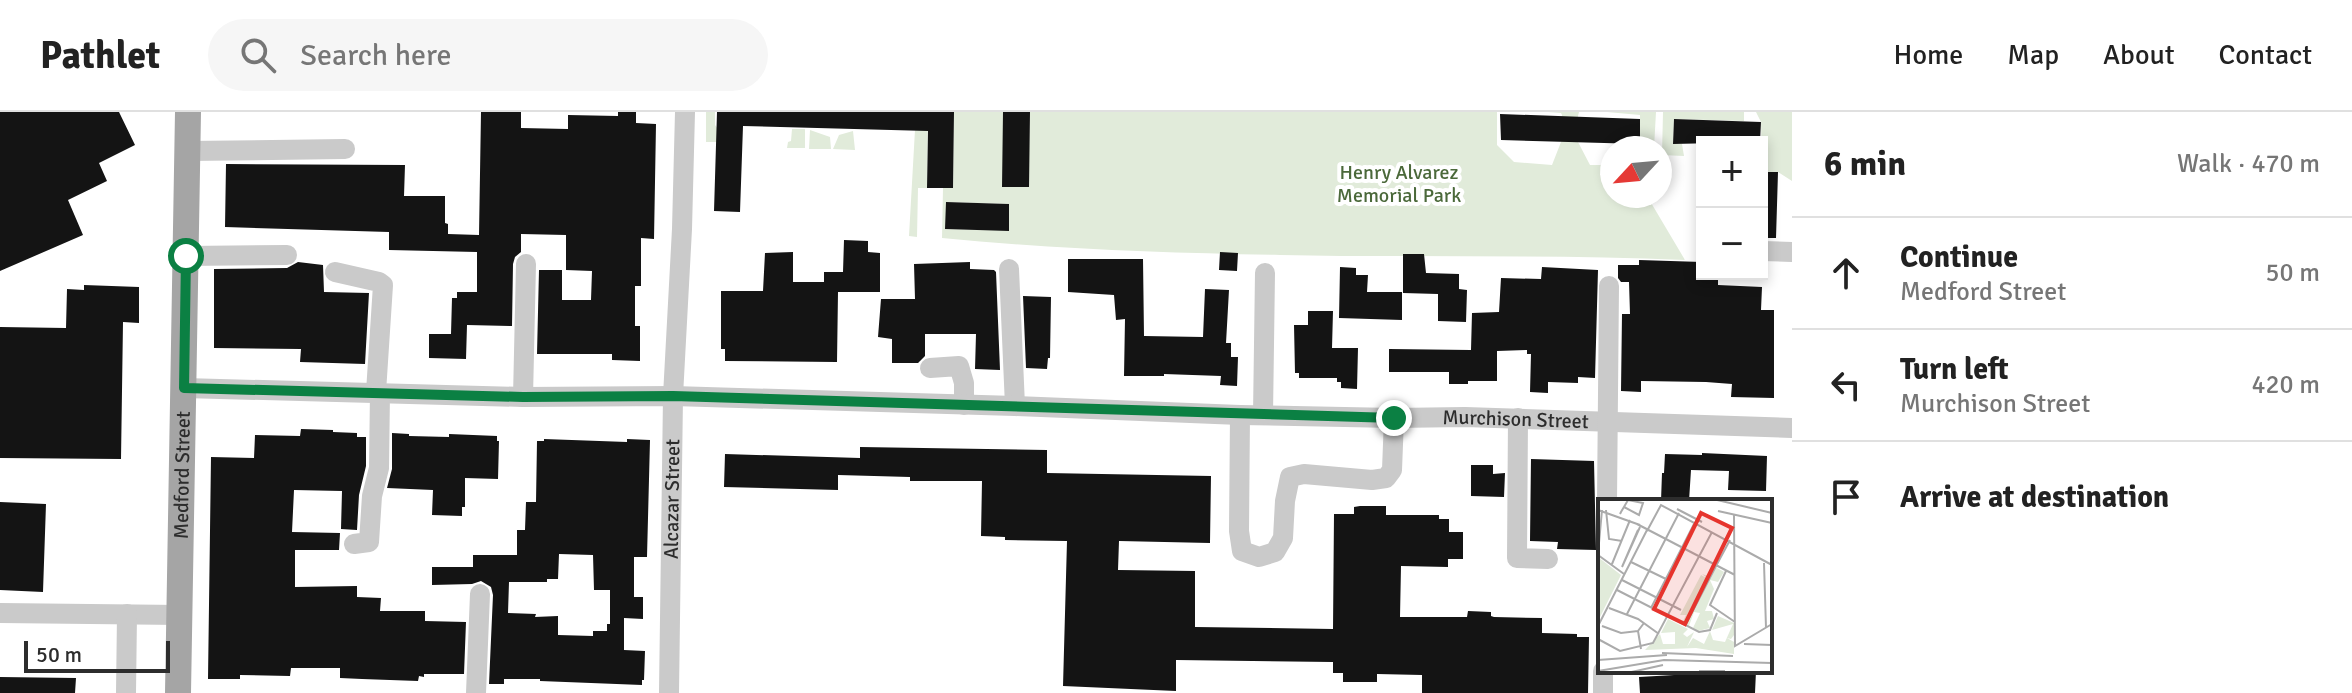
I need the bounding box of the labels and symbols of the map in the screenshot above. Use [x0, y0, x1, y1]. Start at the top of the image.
north arrow [1600, 136, 1672, 208]
park label: Henry Alvarez Memorial Park [1337, 160, 1461, 208]
route start [168, 238, 204, 274]
route end [1376, 400, 1412, 436]
street label: Murchison Street [1442, 404, 1589, 434]
street label: Medford Street [168, 411, 195, 539]
street label: Alcazar Street [658, 439, 685, 559]
inset map [1598, 499, 1772, 673]
scale bar [24, 637, 170, 673]

